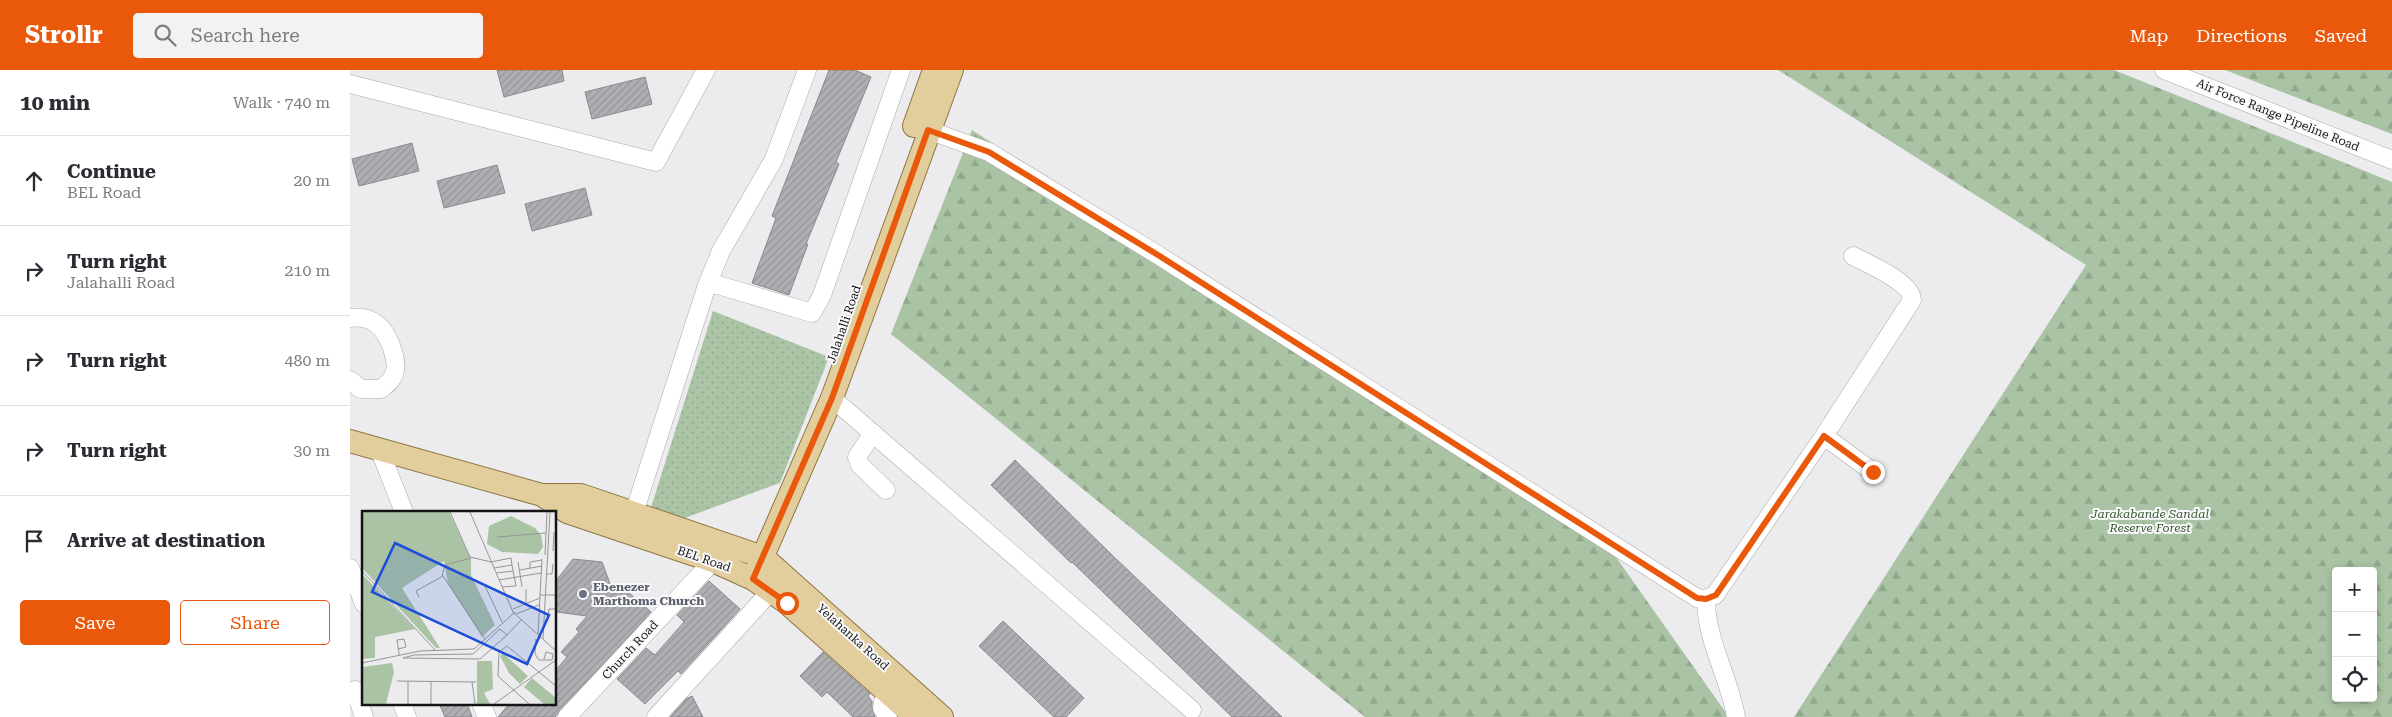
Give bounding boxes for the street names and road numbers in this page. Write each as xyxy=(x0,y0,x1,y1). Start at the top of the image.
street label: Air Force Range Pipeline Road xyxy=(2195,76,2362,154)
street label: Jalahalli Road xyxy=(824,283,864,365)
street label: BEL Road xyxy=(675,543,733,575)
street label: Yelahanka Road xyxy=(814,601,892,673)
street label: Church Road xyxy=(599,617,661,682)

